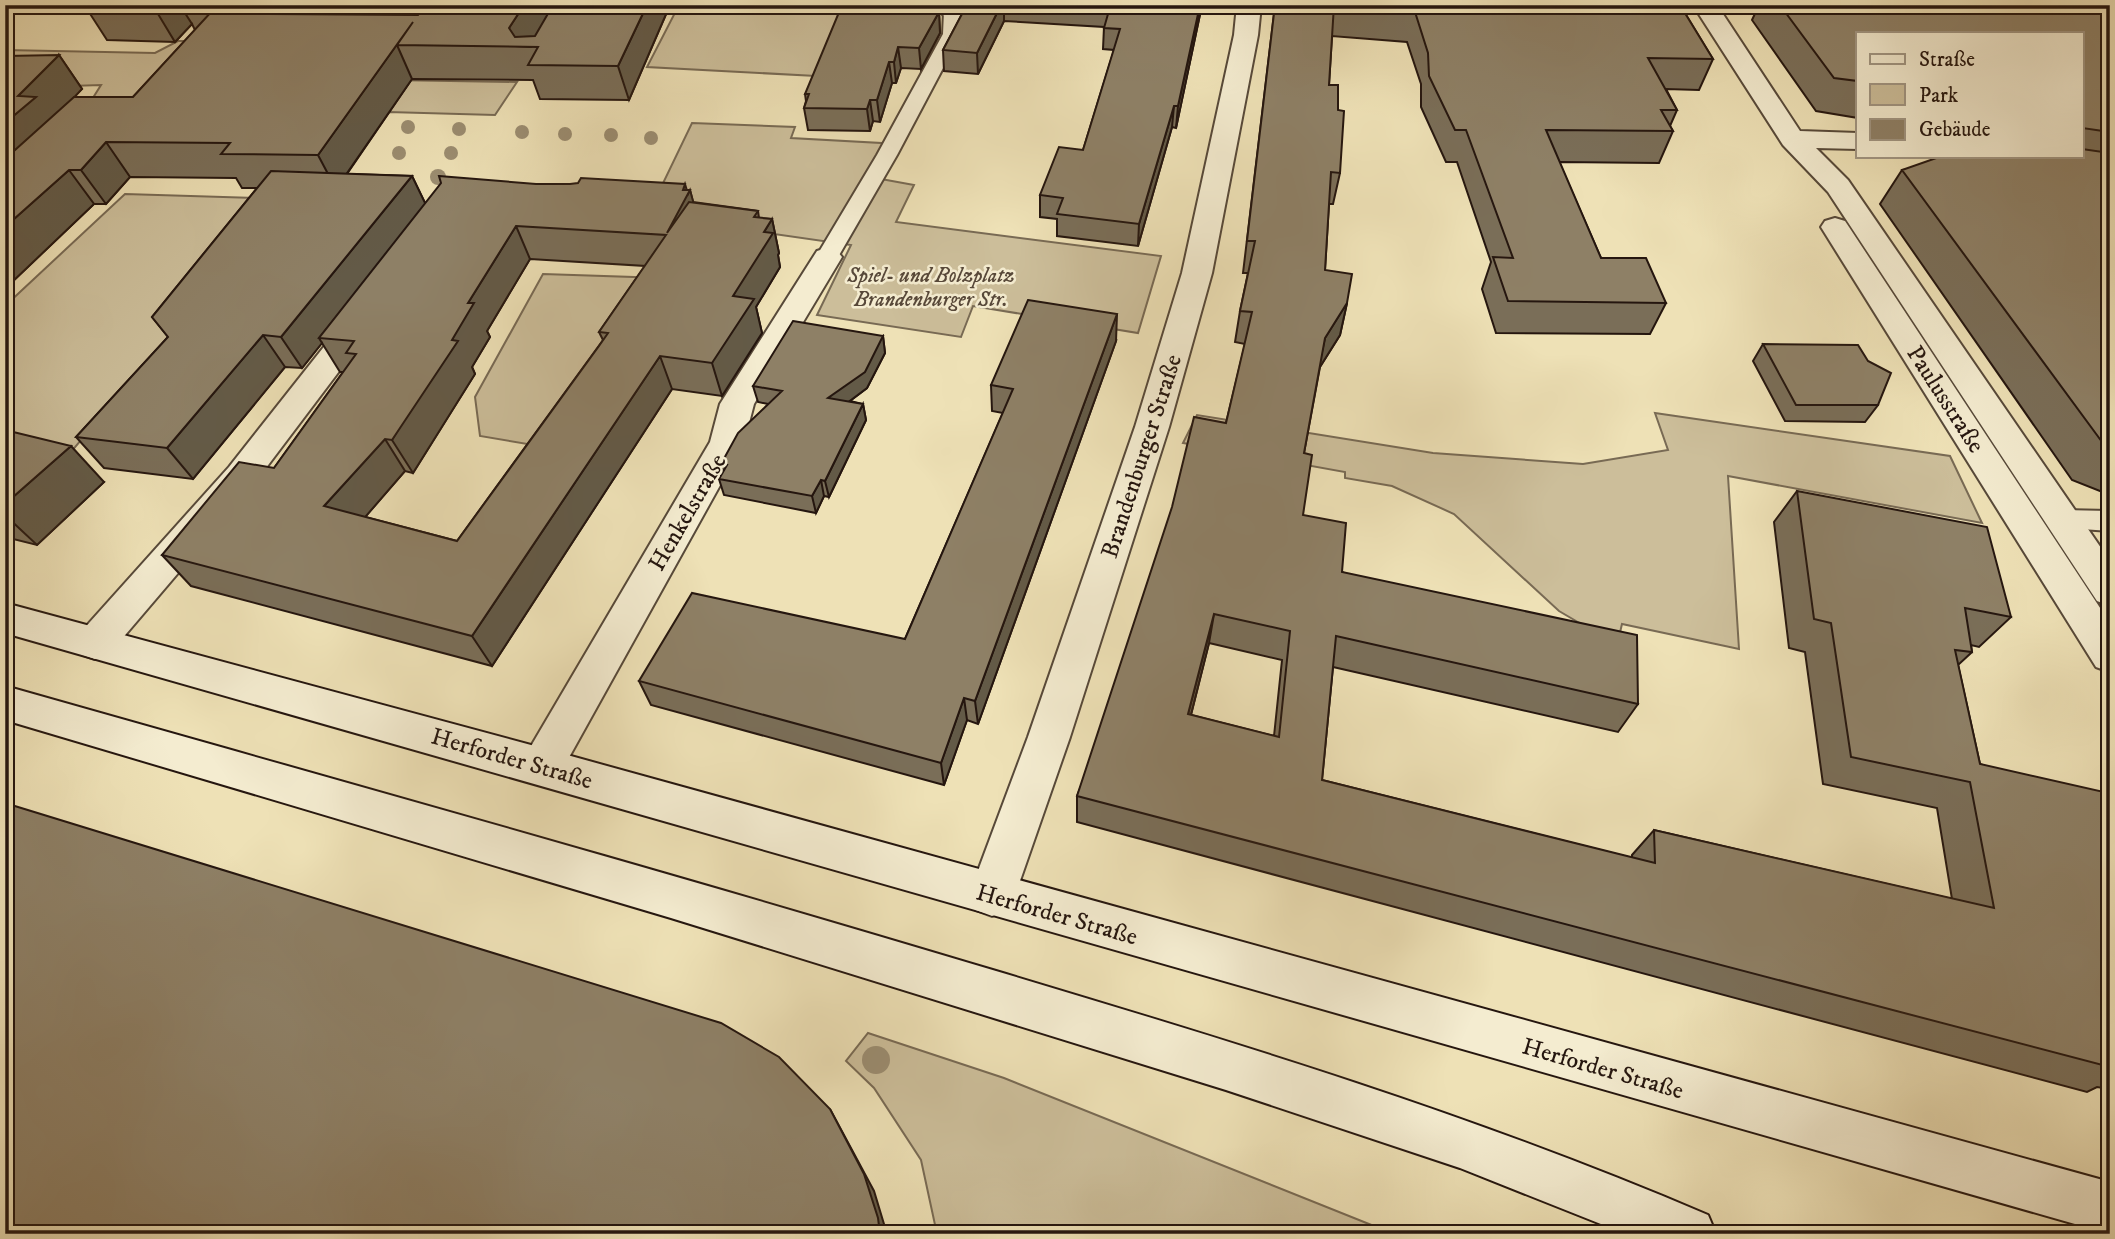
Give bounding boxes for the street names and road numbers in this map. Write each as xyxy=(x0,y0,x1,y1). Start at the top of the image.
street label: Paulusstraße xyxy=(1899,340,1991,459)
street label: Brandenburger Straße xyxy=(1095,351,1189,562)
street label: Henkelstraße xyxy=(642,448,733,576)
street label: Herforder Straße xyxy=(428,722,596,796)
street label: Herforder Straße xyxy=(973,878,1141,952)
street label: Herforder Straße xyxy=(1519,1032,1687,1106)

